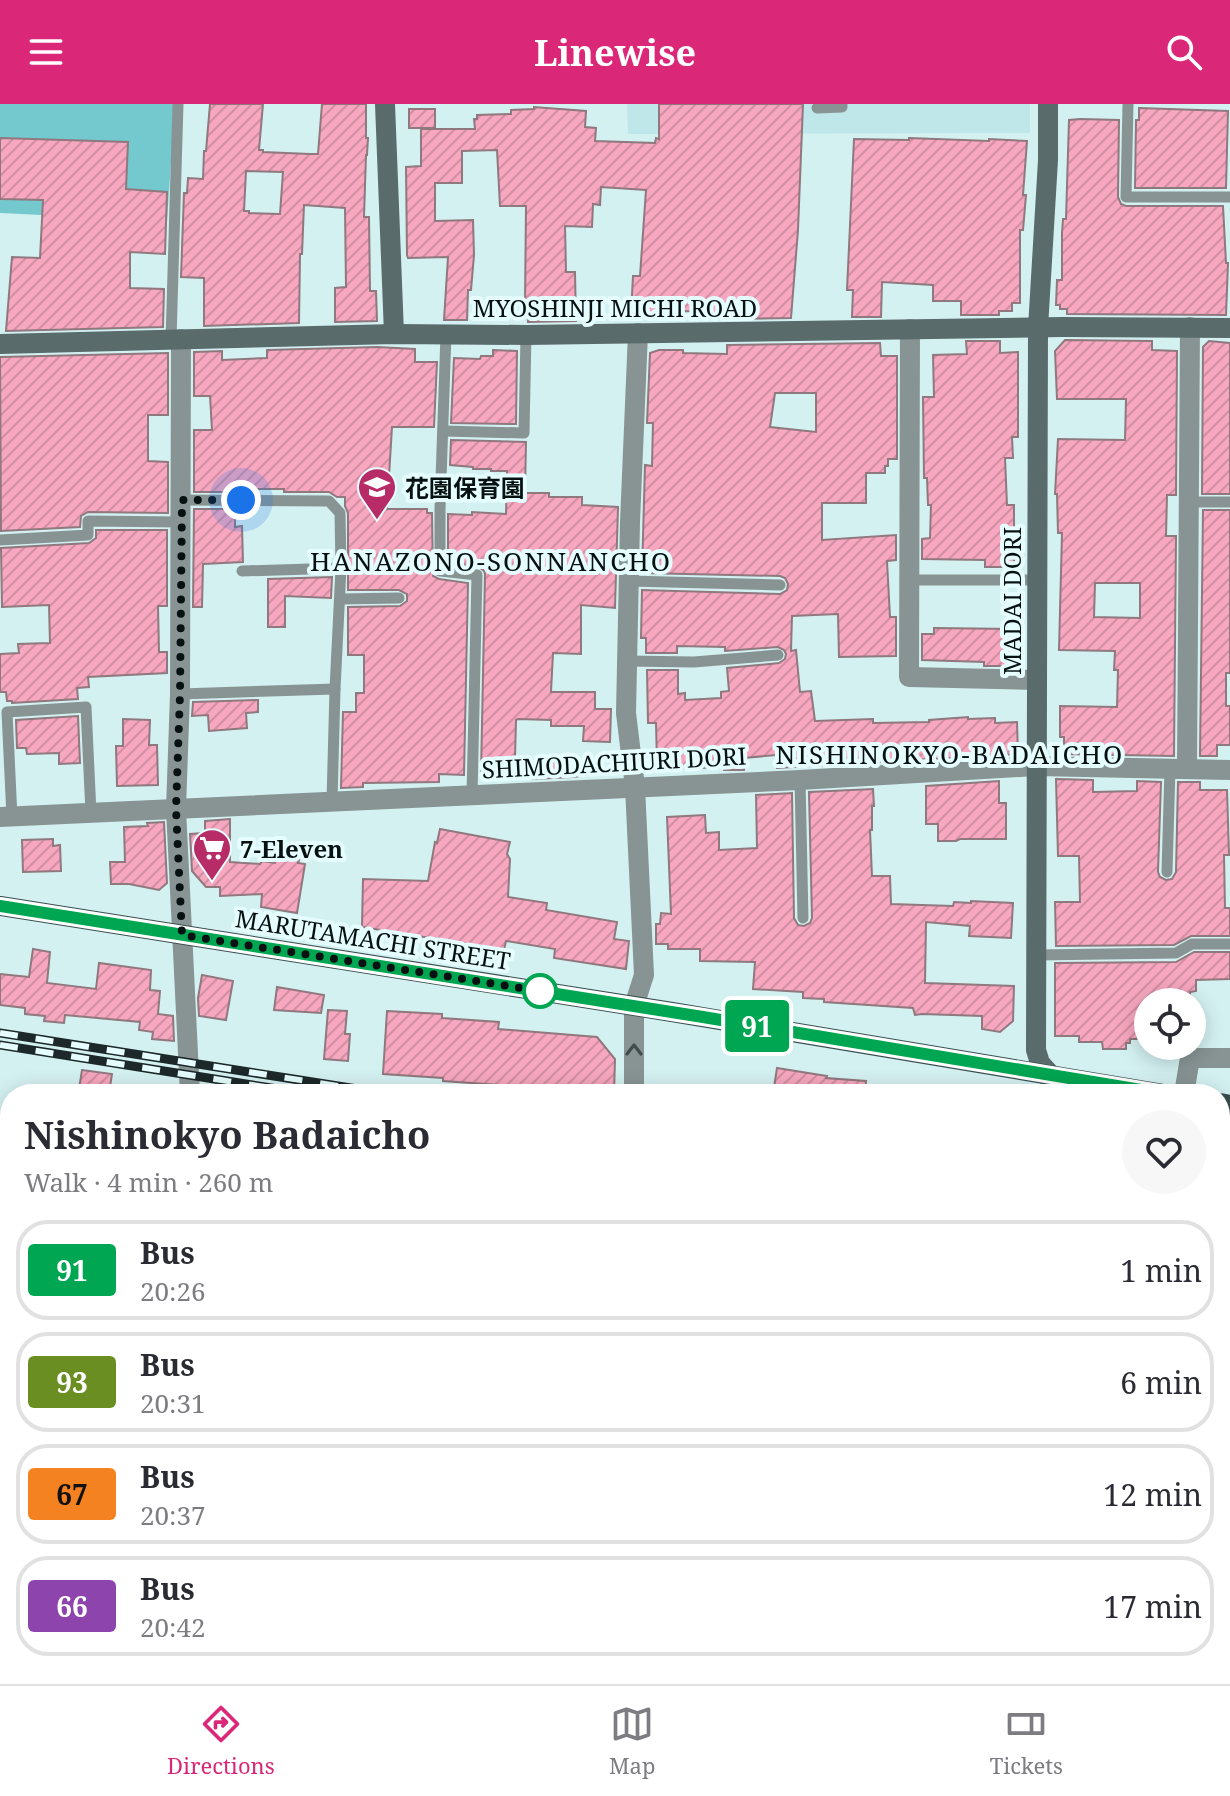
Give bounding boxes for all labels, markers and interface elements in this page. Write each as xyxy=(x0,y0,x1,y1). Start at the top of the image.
text: Linewise xyxy=(534,28,696,77)
icon: menu xyxy=(24,30,68,74)
icon: search xyxy=(1162,30,1206,74)
street label: MYOSHINJI MICHI ROAD xyxy=(473,291,757,324)
school or university icon: 花園保育園 xyxy=(356,466,398,521)
place label: 花園保育園 xyxy=(405,471,525,504)
your location xyxy=(221,480,261,520)
street label: MADAI DORI xyxy=(995,527,1028,675)
district label: HANAZONO-SONNANCHO xyxy=(310,543,672,579)
district label: NISHINOKYO-BADAICHO xyxy=(776,736,1124,772)
street label: SHIMODACHIURI DORI xyxy=(481,739,747,785)
supermarket icon: 7-Eleven xyxy=(191,827,233,882)
place label: 7-Eleven xyxy=(240,832,343,865)
street label: MARUTAMACHI STREET xyxy=(233,901,513,977)
unlabelled marker xyxy=(523,974,557,1008)
map controls xyxy=(1134,988,1206,1060)
button: locate xyxy=(1134,988,1206,1060)
line badge: 91 xyxy=(721,1000,793,1052)
text: 91 xyxy=(741,1007,773,1045)
one-way arrow xyxy=(625,1043,643,1056)
text: Nishinokyo Badaicho xyxy=(24,1108,430,1160)
button: heart xyxy=(1122,1110,1206,1194)
text: Walk · 4 min · 260 m xyxy=(24,1164,273,1200)
text: Bus xyxy=(140,1232,195,1273)
text: 1 min xyxy=(1120,1250,1202,1291)
text: 91 xyxy=(56,1251,88,1289)
text: 20:26 xyxy=(140,1273,206,1309)
text: Bus xyxy=(140,1344,195,1385)
text: 6 min xyxy=(1120,1362,1202,1403)
text: 93 xyxy=(56,1363,88,1401)
text: 20:31 xyxy=(140,1385,206,1421)
text: Bus xyxy=(140,1456,195,1497)
text: 12 min xyxy=(1103,1474,1202,1515)
text: 67 xyxy=(56,1475,88,1513)
text: 20:37 xyxy=(140,1497,206,1533)
text: Bus xyxy=(140,1568,195,1609)
text: 17 min xyxy=(1103,1586,1202,1627)
text: 66 xyxy=(56,1587,88,1625)
text: 20:42 xyxy=(140,1609,206,1645)
tab: Directions xyxy=(167,1702,275,1780)
tab: Map xyxy=(609,1702,655,1780)
tab: Tickets xyxy=(990,1702,1063,1780)

